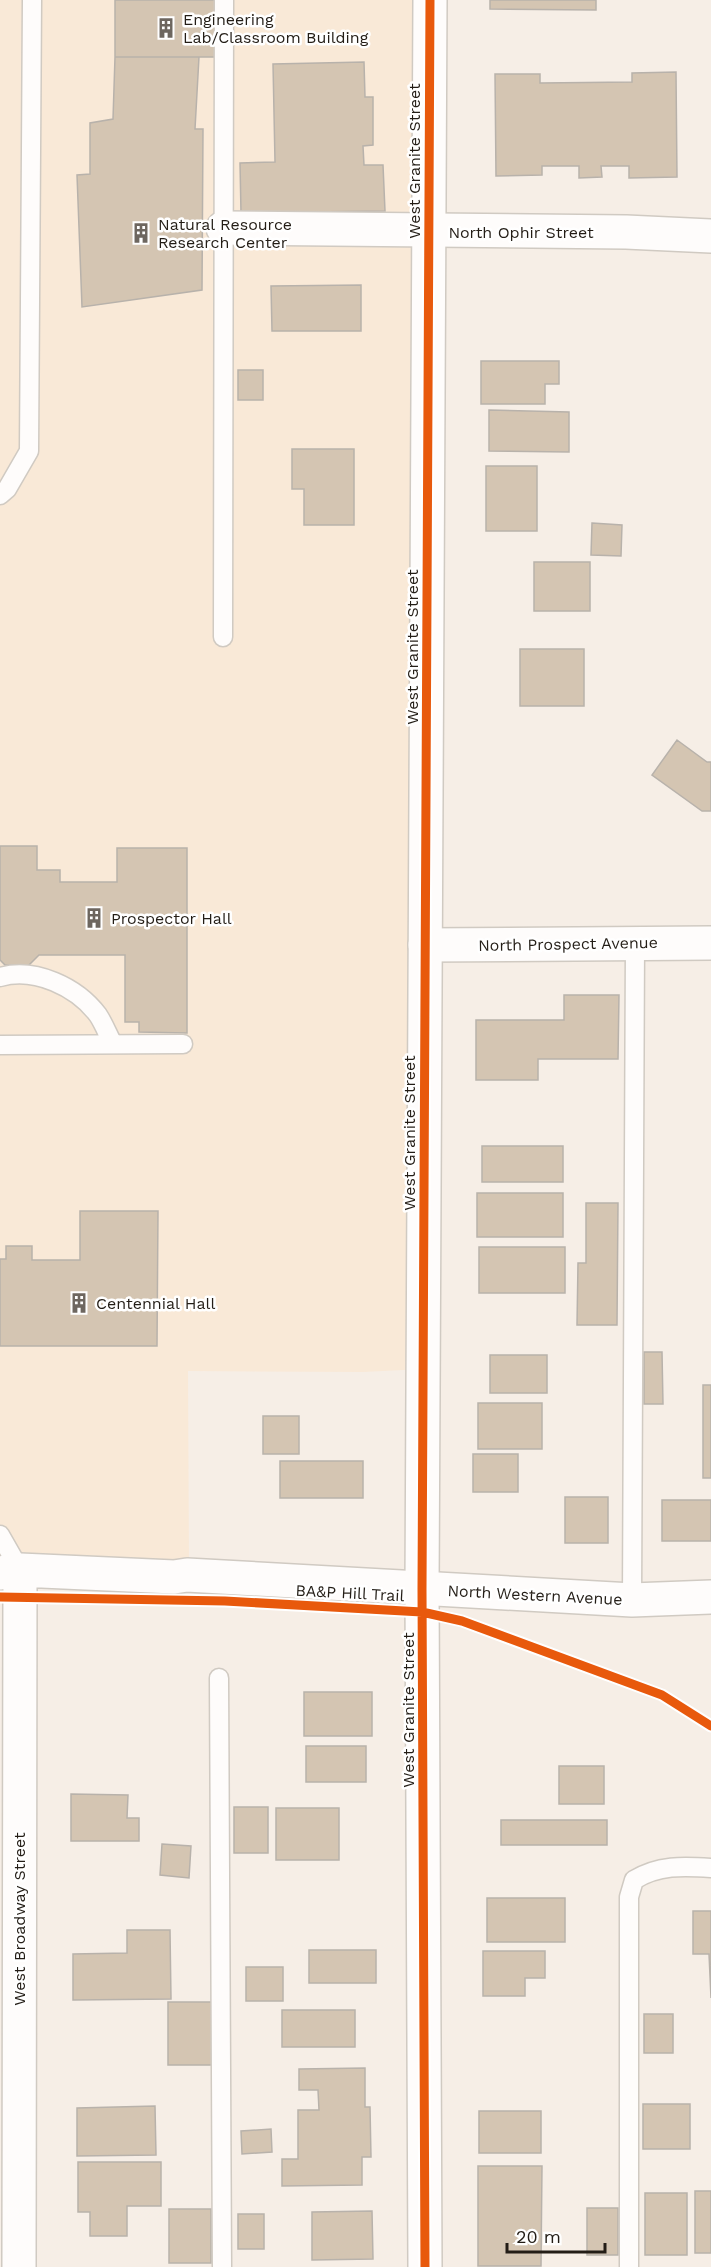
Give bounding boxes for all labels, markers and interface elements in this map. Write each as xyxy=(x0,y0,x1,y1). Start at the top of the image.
place label: Engineering Lab/Classroom Building xyxy=(183,10,369,47)
building icon: Engineering Lab/Classroom Building xyxy=(154,16,178,40)
street label: West Granite Street xyxy=(405,83,424,239)
place label: Natural Resource Research Center xyxy=(158,215,292,252)
building icon: Natural Resource Research Center xyxy=(129,221,153,245)
street label: North Ophir Street xyxy=(448,223,594,242)
street label: West Granite Street xyxy=(403,569,422,725)
building icon: Prospector Hall xyxy=(82,906,106,930)
place label: Prospector Hall xyxy=(111,909,232,928)
street label: North Prospect Avenue xyxy=(478,933,658,955)
street label: West Granite Street xyxy=(400,1055,419,1211)
building icon: Centennial Hall xyxy=(67,1291,91,1315)
place label: Centennial Hall xyxy=(96,1294,215,1313)
street label: BA&P Hill Trail xyxy=(295,1581,405,1605)
street label: North Western Avenue xyxy=(447,1581,623,1609)
street label: West Granite Street xyxy=(399,1632,418,1788)
street label: West Broadway Street xyxy=(10,1832,29,2006)
scale bar xyxy=(507,2216,604,2254)
text: 20 m xyxy=(516,2226,561,2247)

